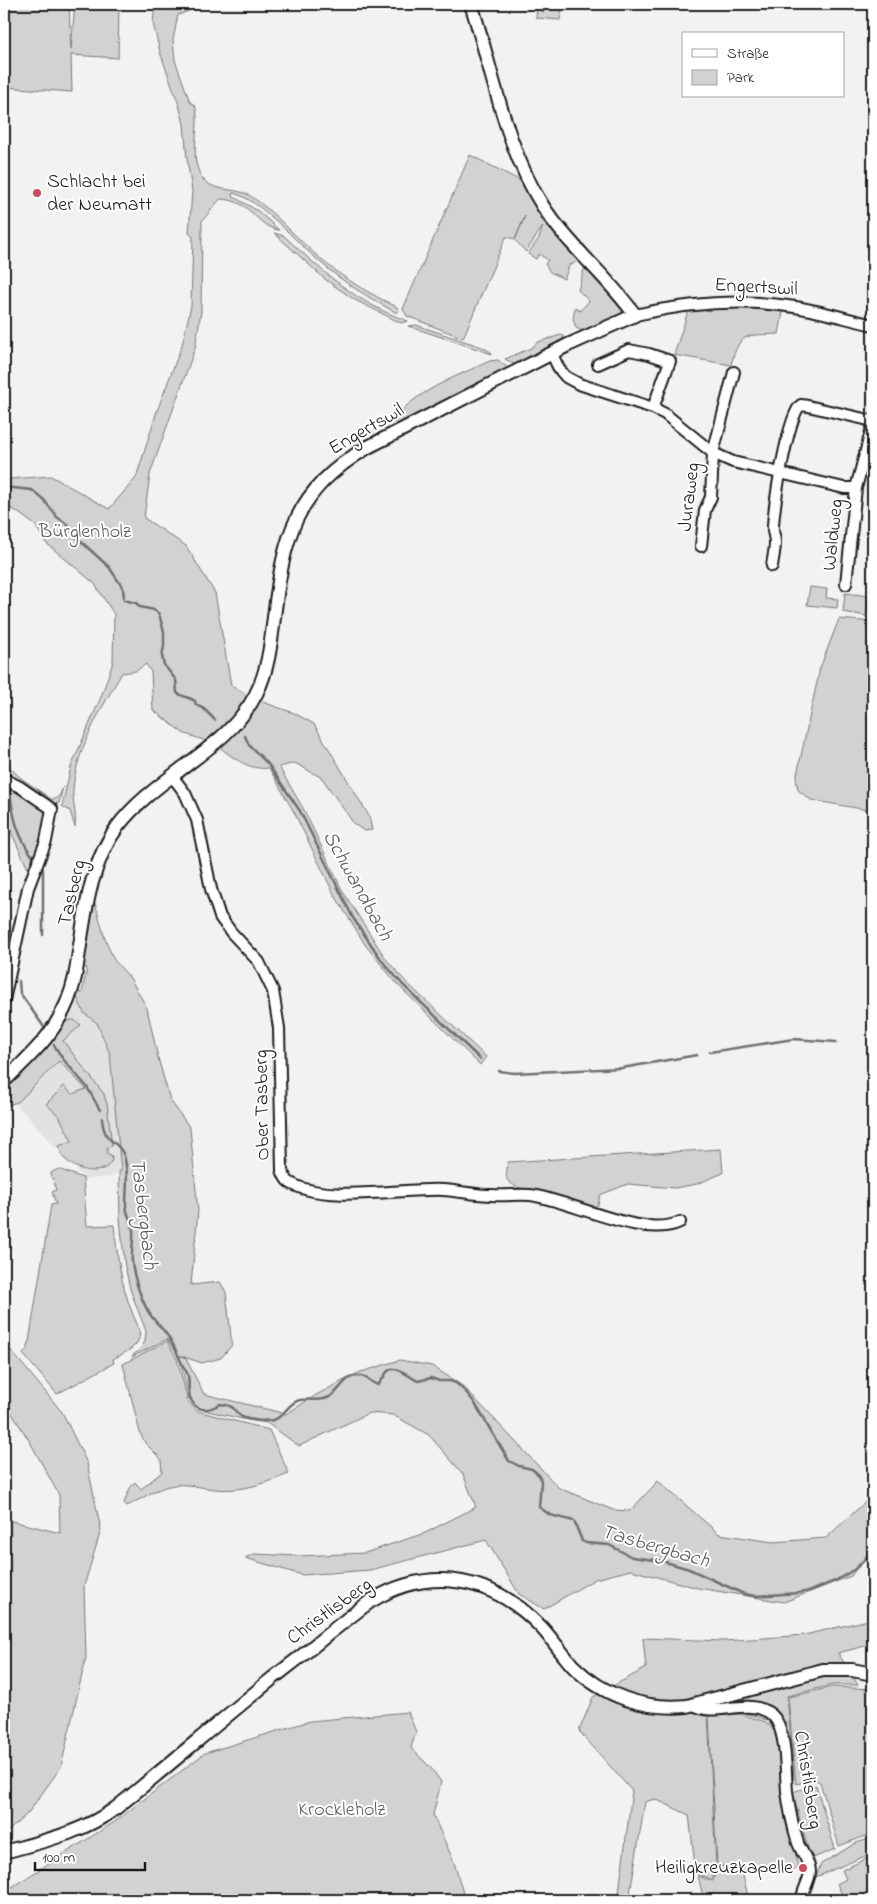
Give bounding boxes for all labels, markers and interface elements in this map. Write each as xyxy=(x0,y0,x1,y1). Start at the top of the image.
legend xyxy=(682,32,844,98)
text: Straße xyxy=(727,43,769,65)
text: Park xyxy=(727,67,755,89)
place label: Schlacht bei der Neumatt xyxy=(47,168,152,220)
marker: Schlacht bei der Neumatt xyxy=(31,187,43,199)
street label: Engertswil xyxy=(714,271,798,306)
street label: Engertswil xyxy=(324,397,411,464)
street label: Juraweg xyxy=(671,461,710,533)
street label: Waldweg xyxy=(816,498,853,572)
park label: Bürglenholz xyxy=(38,518,132,548)
water label: Schwandbach xyxy=(314,825,400,947)
street label: Tasberg xyxy=(51,857,96,929)
street label: Ober Tasberg xyxy=(248,1049,279,1161)
water label: Tasbergbach xyxy=(120,1157,165,1272)
water label: Tasbergbach xyxy=(597,1517,714,1578)
street label: Christlisberg xyxy=(281,1571,379,1654)
street label: Christlisberg xyxy=(784,1729,829,1831)
park label: Krockleholz xyxy=(298,1796,386,1825)
scale bar xyxy=(35,1839,145,1871)
text: 100 m xyxy=(42,1847,75,1869)
place label: Heiligkreuzkapelle xyxy=(655,1854,793,1884)
marker: Heiligkreuzkapelle xyxy=(797,1862,809,1874)

